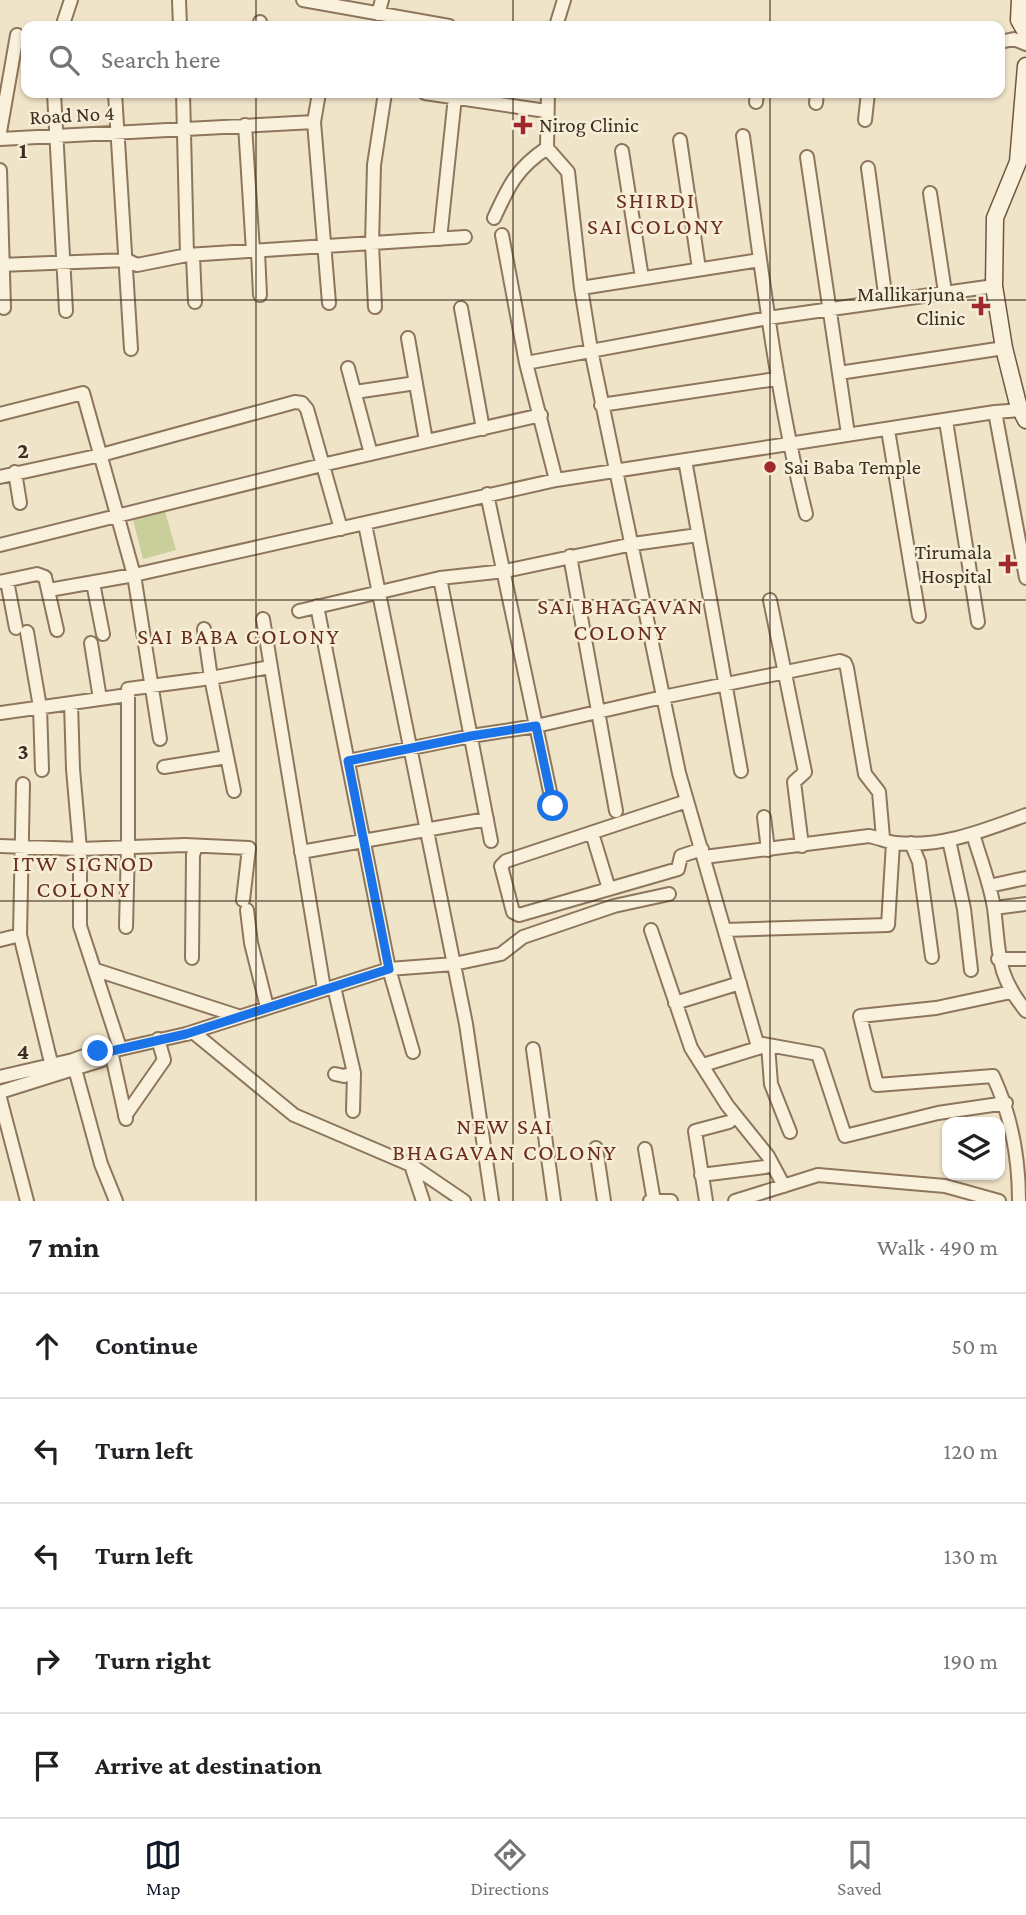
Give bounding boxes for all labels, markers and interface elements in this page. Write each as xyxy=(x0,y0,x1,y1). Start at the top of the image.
search box xyxy=(21,21,1005,98)
icon: search xyxy=(45,41,83,79)
text: Search here xyxy=(101,45,220,74)
street label: Road No 4 xyxy=(29,101,115,129)
place label: Nirog Clinic xyxy=(539,113,639,137)
marker: Nirog Clinic xyxy=(513,115,533,135)
text: 1 xyxy=(19,137,28,163)
district label: SHIRDI SAI COLONY xyxy=(587,187,725,239)
place label: Mallikarjuna Clinic xyxy=(857,282,965,330)
marker: Mallikarjuna Clinic xyxy=(971,296,991,316)
text: 2 xyxy=(17,437,29,463)
place label: Sai Baba Temple xyxy=(784,455,921,479)
marker: Sai Baba Temple xyxy=(762,459,778,475)
place label: Tirumala Hospital xyxy=(915,540,992,588)
marker: Tirumala Hospital xyxy=(998,554,1018,574)
district label: SAI BHAGAVAN COLONY xyxy=(537,593,705,645)
district label: SAI BABA COLONY xyxy=(137,623,341,649)
text: 3 xyxy=(17,738,29,764)
route start xyxy=(537,790,568,821)
district label: ITW SIGNOD COLONY xyxy=(12,850,156,902)
route end xyxy=(82,1035,113,1066)
text: 4 xyxy=(17,1038,29,1064)
district label: NEW SAI BHAGAVAN COLONY xyxy=(392,1113,618,1165)
map controls xyxy=(942,1117,1005,1180)
button: layers xyxy=(942,1117,1005,1180)
text: 7 min xyxy=(28,1230,100,1263)
text: Walk · 490 m xyxy=(877,1234,998,1260)
icon: ahead xyxy=(28,1327,66,1365)
text: Continue xyxy=(95,1331,198,1360)
text: 50 m xyxy=(951,1333,998,1359)
icon: left xyxy=(28,1432,66,1470)
text: Turn left xyxy=(95,1436,193,1465)
text: 120 m xyxy=(944,1438,998,1464)
icon: left xyxy=(28,1537,66,1575)
text: Turn left xyxy=(95,1541,193,1570)
text: 130 m xyxy=(944,1543,998,1569)
icon: right xyxy=(28,1642,66,1680)
text: Turn right xyxy=(95,1646,211,1675)
text: 190 m xyxy=(943,1648,998,1674)
icon: arrive xyxy=(28,1747,66,1785)
text: Arrive at destination xyxy=(95,1751,322,1780)
tab: Map xyxy=(144,1836,182,1899)
tab: Directions xyxy=(470,1836,549,1899)
tab: Saved xyxy=(837,1836,882,1899)

